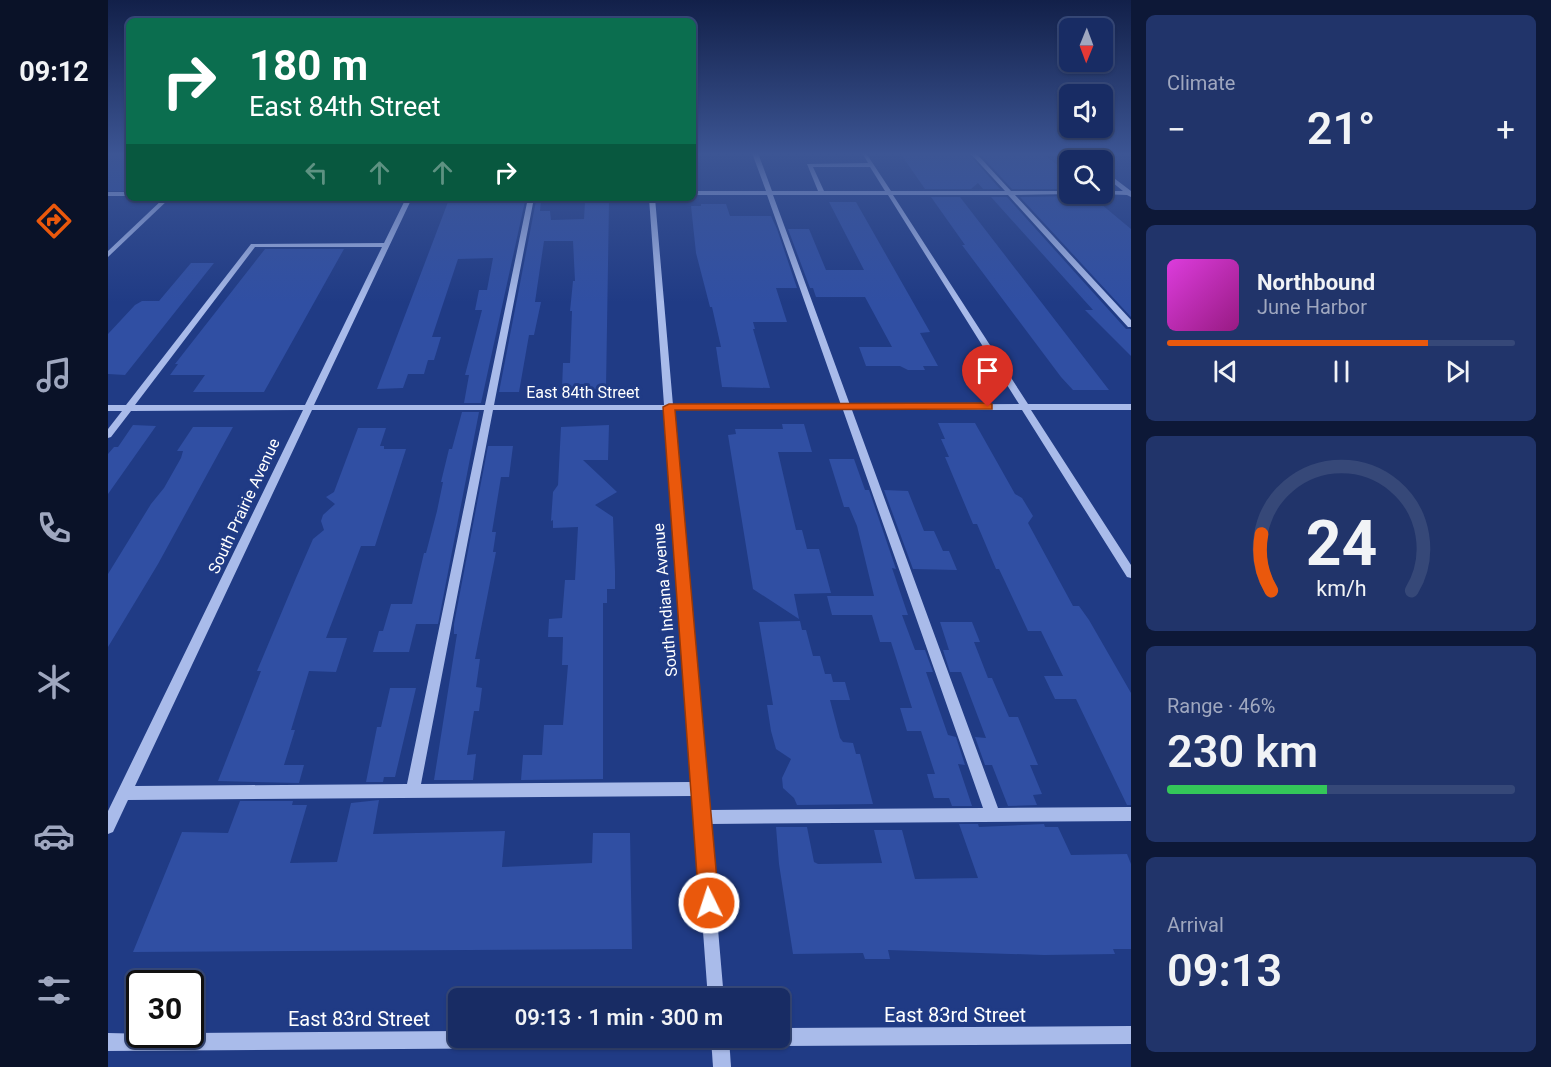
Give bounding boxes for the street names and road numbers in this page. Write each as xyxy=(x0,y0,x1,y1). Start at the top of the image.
street label: East 84th Street xyxy=(526,383,640,402)
street label: South Prairie Avenue xyxy=(204,435,284,577)
street label: South Indiana Avenue xyxy=(649,522,681,678)
street label: East 83rd Street xyxy=(884,1003,1026,1027)
street label: East 83rd Street xyxy=(288,1007,430,1031)

